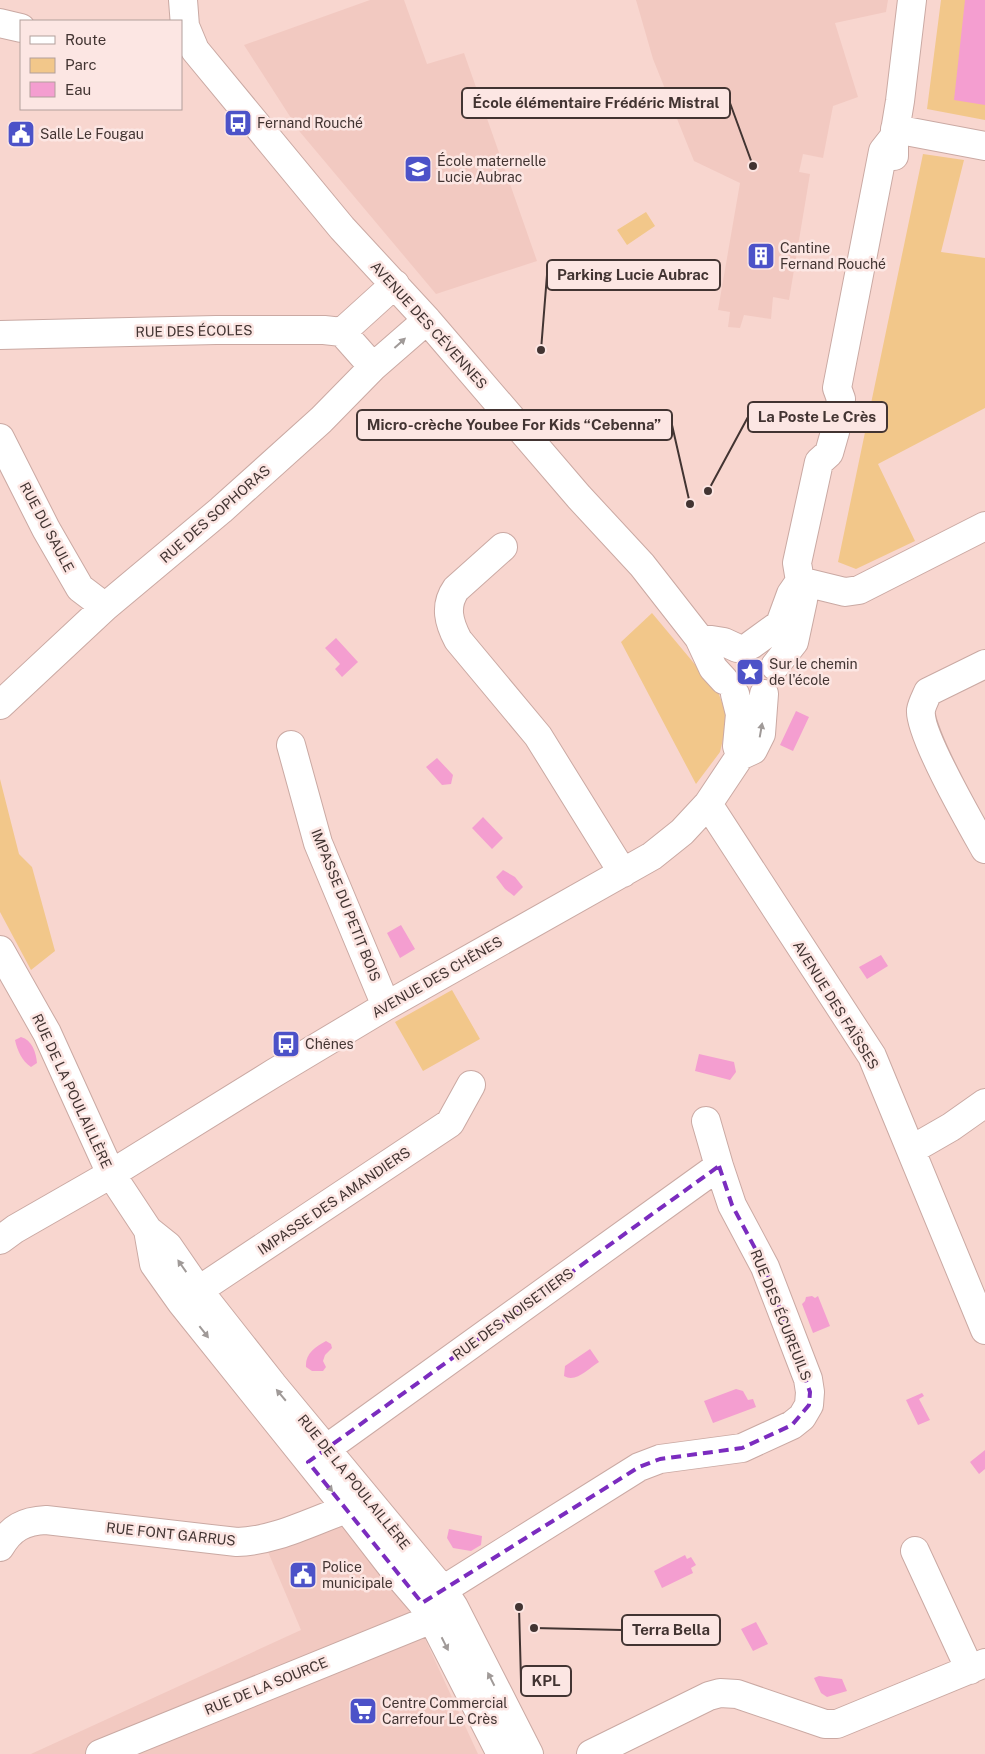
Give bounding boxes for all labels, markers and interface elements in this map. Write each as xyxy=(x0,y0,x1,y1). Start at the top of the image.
legend xyxy=(20,20,182,110)
text: Route xyxy=(65,31,106,48)
text: Parc xyxy=(65,56,97,73)
text: Eau xyxy=(65,81,91,98)
callout: École élémentaire Frédéric Mistral xyxy=(462,88,730,118)
text: École élémentaire Frédéric Mistral xyxy=(473,94,720,111)
bus stop icon: Fernand Rouché xyxy=(223,108,253,138)
place label: Fernand Rouché xyxy=(257,115,363,131)
public building icon: Salle Le Fougau xyxy=(6,119,36,149)
place label: Salle Le Fougau xyxy=(40,126,144,142)
place label: École maternelle Lucie Aubrac xyxy=(437,152,546,185)
school or university icon: École maternelle Lucie Aubrac xyxy=(403,154,433,184)
place label: Cantine Fernand Rouché xyxy=(780,240,886,272)
building icon: Cantine Fernand Rouché xyxy=(746,241,776,271)
street label: AVENUE DES CÉVENNES xyxy=(368,257,491,392)
callout: Parking Lucie Aubrac xyxy=(547,260,720,290)
text: Parking Lucie Aubrac xyxy=(557,266,709,283)
street label: RUE DES ÉCOLES xyxy=(135,321,253,340)
one-way arrow xyxy=(393,337,405,349)
callout: La Poste Le Crès xyxy=(748,402,887,432)
text: La Poste Le Crès xyxy=(758,408,876,425)
callout: Micro-crèche Youbee For Kids “Cebenna” xyxy=(357,410,672,440)
text: Micro-crèche Youbee For Kids “Cebenna” xyxy=(367,416,661,433)
street label: RUE DES SOPHORAS xyxy=(157,462,273,566)
street label: RUE DU SAULE xyxy=(17,479,77,575)
place label: Sur le chemin de l'école xyxy=(769,656,858,688)
place icon: Sur le chemin de l'école xyxy=(735,657,765,687)
one-way arrow xyxy=(757,721,765,737)
street label: IMPASSE DU PETIT BOIS xyxy=(308,827,384,983)
street label: AVENUE DES CHÊNES xyxy=(368,932,505,1021)
street label: AVENUE DES FAÏSSES xyxy=(790,937,884,1072)
street label: RUE DE LA POULAILLÈRE xyxy=(29,1011,116,1171)
bus stop icon: Chênes xyxy=(271,1029,301,1059)
place label: Chênes xyxy=(305,1036,354,1052)
street label: IMPASSE DES AMANDIERS xyxy=(255,1144,413,1258)
street label: RUE DES ÉCUREUILS xyxy=(747,1247,816,1383)
one-way arrow xyxy=(177,1259,187,1273)
street label: RUE DES NOISETIERS xyxy=(450,1265,576,1363)
one-way arrow xyxy=(199,1325,210,1338)
one-way arrow xyxy=(276,1388,287,1401)
street label: RUE DE LA POULAILLÈRE xyxy=(295,1411,414,1553)
one-way arrow xyxy=(322,1479,333,1492)
street label: RUE FONT GARRUS xyxy=(105,1519,237,1549)
place label: Police municipale xyxy=(322,1559,393,1591)
public building icon: Police municipale xyxy=(288,1560,318,1590)
callout: Terra Bella xyxy=(622,1615,720,1645)
text: Terra Bella xyxy=(632,1621,710,1638)
one-way arrow xyxy=(441,1637,449,1651)
street label: RUE DE LA SOURCE xyxy=(202,1654,330,1718)
callout: KPL xyxy=(521,1666,571,1696)
one-way arrow xyxy=(487,1672,495,1687)
text: KPL xyxy=(531,1672,561,1689)
place label: Centre Commercial Carrefour Le Crès xyxy=(382,1695,507,1727)
supermarket icon: Centre Commercial Carrefour Le Crès xyxy=(348,1696,378,1726)

